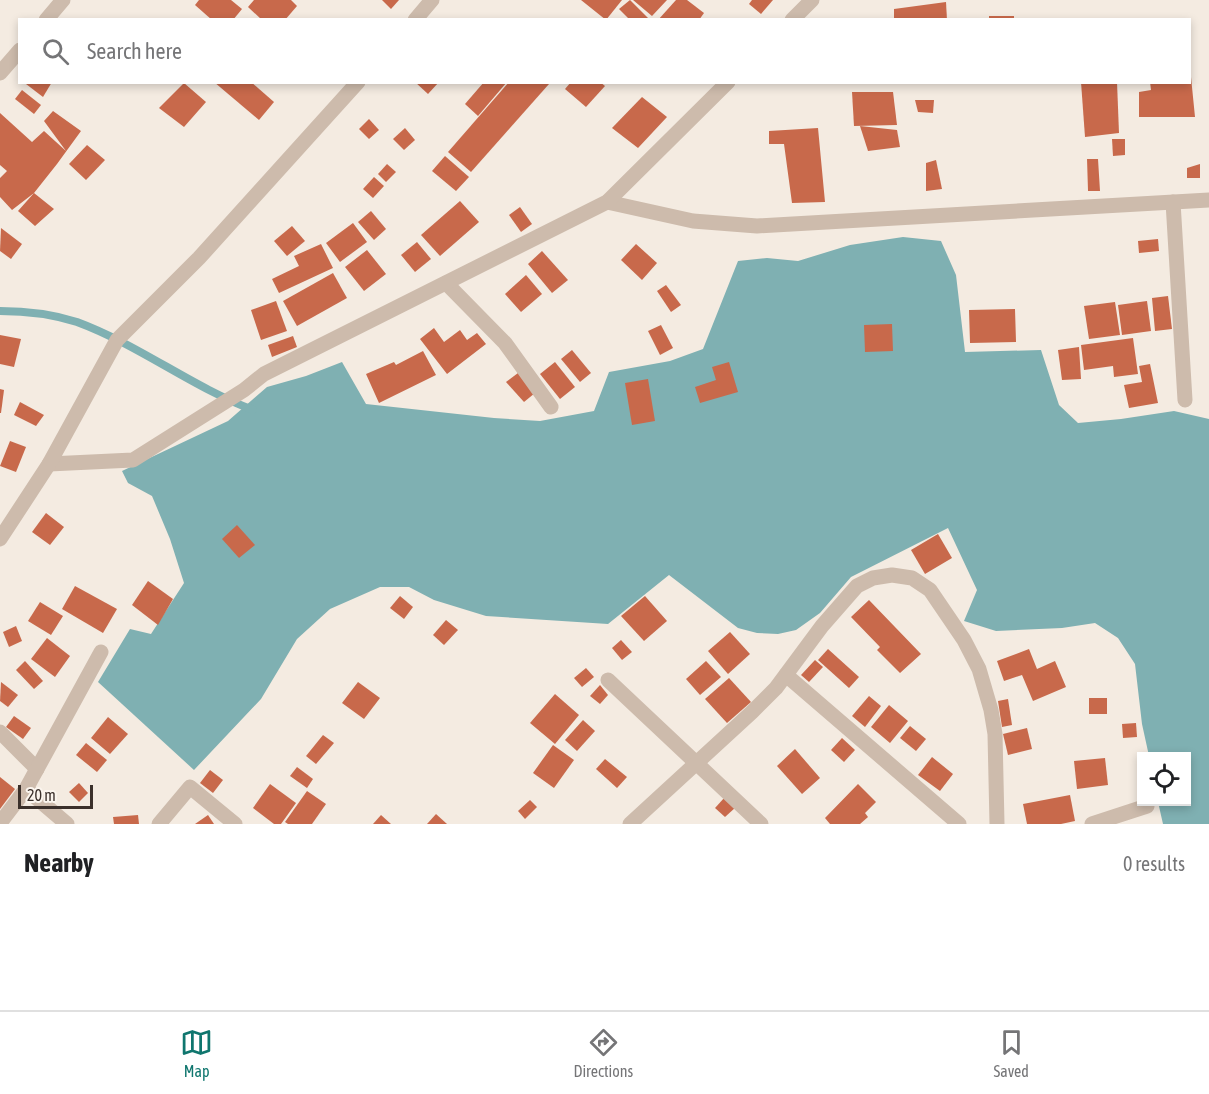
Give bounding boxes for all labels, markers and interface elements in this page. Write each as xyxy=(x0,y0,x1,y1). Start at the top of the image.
search box xyxy=(18,18,1191,84)
icon: search xyxy=(39,35,72,68)
text: Search here xyxy=(87,38,182,64)
map controls xyxy=(1137,752,1191,806)
button: locate xyxy=(1137,752,1191,806)
scale bar xyxy=(18,782,93,810)
text: 20 m xyxy=(27,786,56,804)
text: Nearby xyxy=(24,848,94,878)
text: 0 results xyxy=(1123,852,1185,875)
tab: Map xyxy=(180,1026,213,1080)
tab: Directions xyxy=(573,1026,633,1080)
tab: Saved xyxy=(993,1026,1029,1080)

